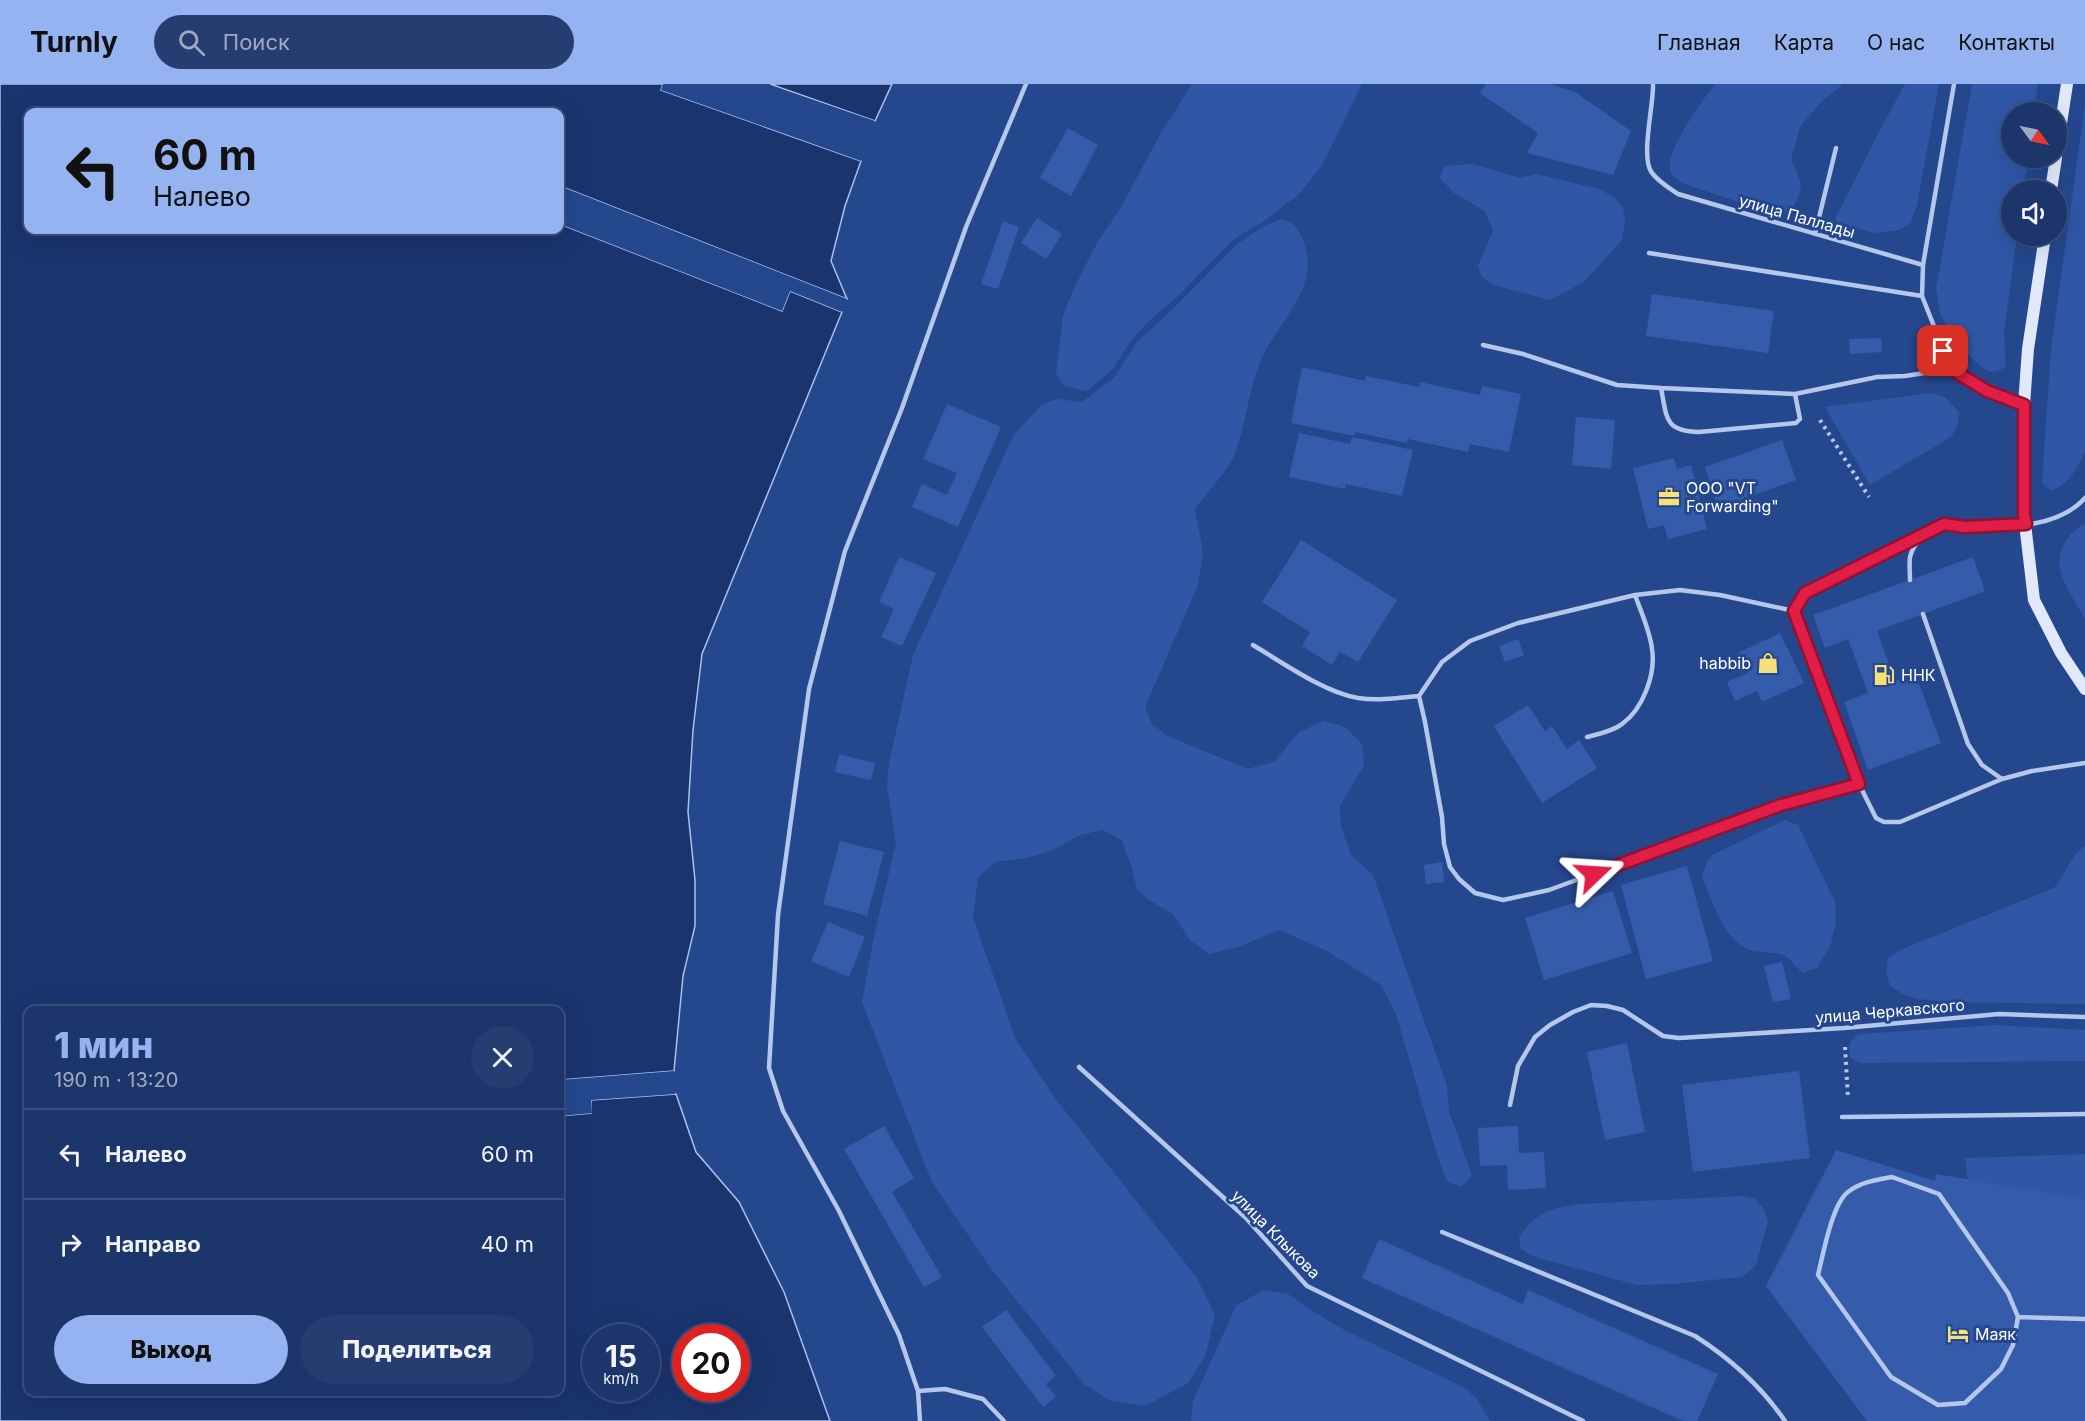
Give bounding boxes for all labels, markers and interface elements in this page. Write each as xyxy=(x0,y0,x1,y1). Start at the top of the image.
search box xyxy=(154,15,574,69)
text: Turnly xyxy=(30,25,118,59)
icon: search xyxy=(175,26,208,59)
text: Поиск xyxy=(223,29,290,55)
text: Главная xyxy=(1657,30,1741,55)
text: Карта xyxy=(1774,30,1834,55)
text: О нас xyxy=(1867,30,1925,55)
text: Контакты xyxy=(1958,30,2055,55)
north arrow xyxy=(2001,102,2067,168)
map controls xyxy=(2001,102,2067,246)
text: 60 m xyxy=(153,129,257,180)
icon: left xyxy=(54,132,132,210)
text: Налево xyxy=(153,180,251,213)
button: sound xyxy=(2001,180,2067,246)
street label: улица Паллады xyxy=(1737,190,1857,242)
pin xyxy=(1917,325,1968,376)
icon: arrive xyxy=(1926,334,1959,367)
place label: OOO "VT Forwarding" xyxy=(1686,478,1779,516)
office icon: OOO "VT Forwarding" xyxy=(1657,485,1681,509)
shop icon: habbib xyxy=(1756,651,1780,675)
place label: habbib xyxy=(1699,653,1751,673)
fuel station icon: ННК xyxy=(1872,663,1896,687)
place label: ННК xyxy=(1901,665,1936,685)
position arrow xyxy=(1562,842,1626,906)
street label: улица Черкавского xyxy=(1814,994,1966,1028)
text: 1 мин xyxy=(54,1023,153,1067)
button: close xyxy=(471,1026,534,1089)
text: 190 m · 13:20 xyxy=(54,1068,178,1092)
icon: left xyxy=(54,1138,87,1171)
text: Налево xyxy=(105,1141,187,1167)
text: 60 m xyxy=(481,1141,534,1167)
street label: улица Клыкова xyxy=(1227,1185,1325,1283)
icon: right xyxy=(54,1228,87,1261)
text: Направо xyxy=(105,1231,201,1257)
text: 40 m xyxy=(480,1231,534,1257)
button: Выход xyxy=(54,1315,288,1384)
button: Поделиться xyxy=(300,1315,534,1384)
hotel icon: Маяк xyxy=(1946,1322,1970,1346)
speed limit sign: 20 xyxy=(672,1324,750,1402)
place label: Маяк xyxy=(1975,1324,2016,1344)
text: 15 xyxy=(605,1338,637,1374)
text: km/h xyxy=(603,1369,639,1388)

